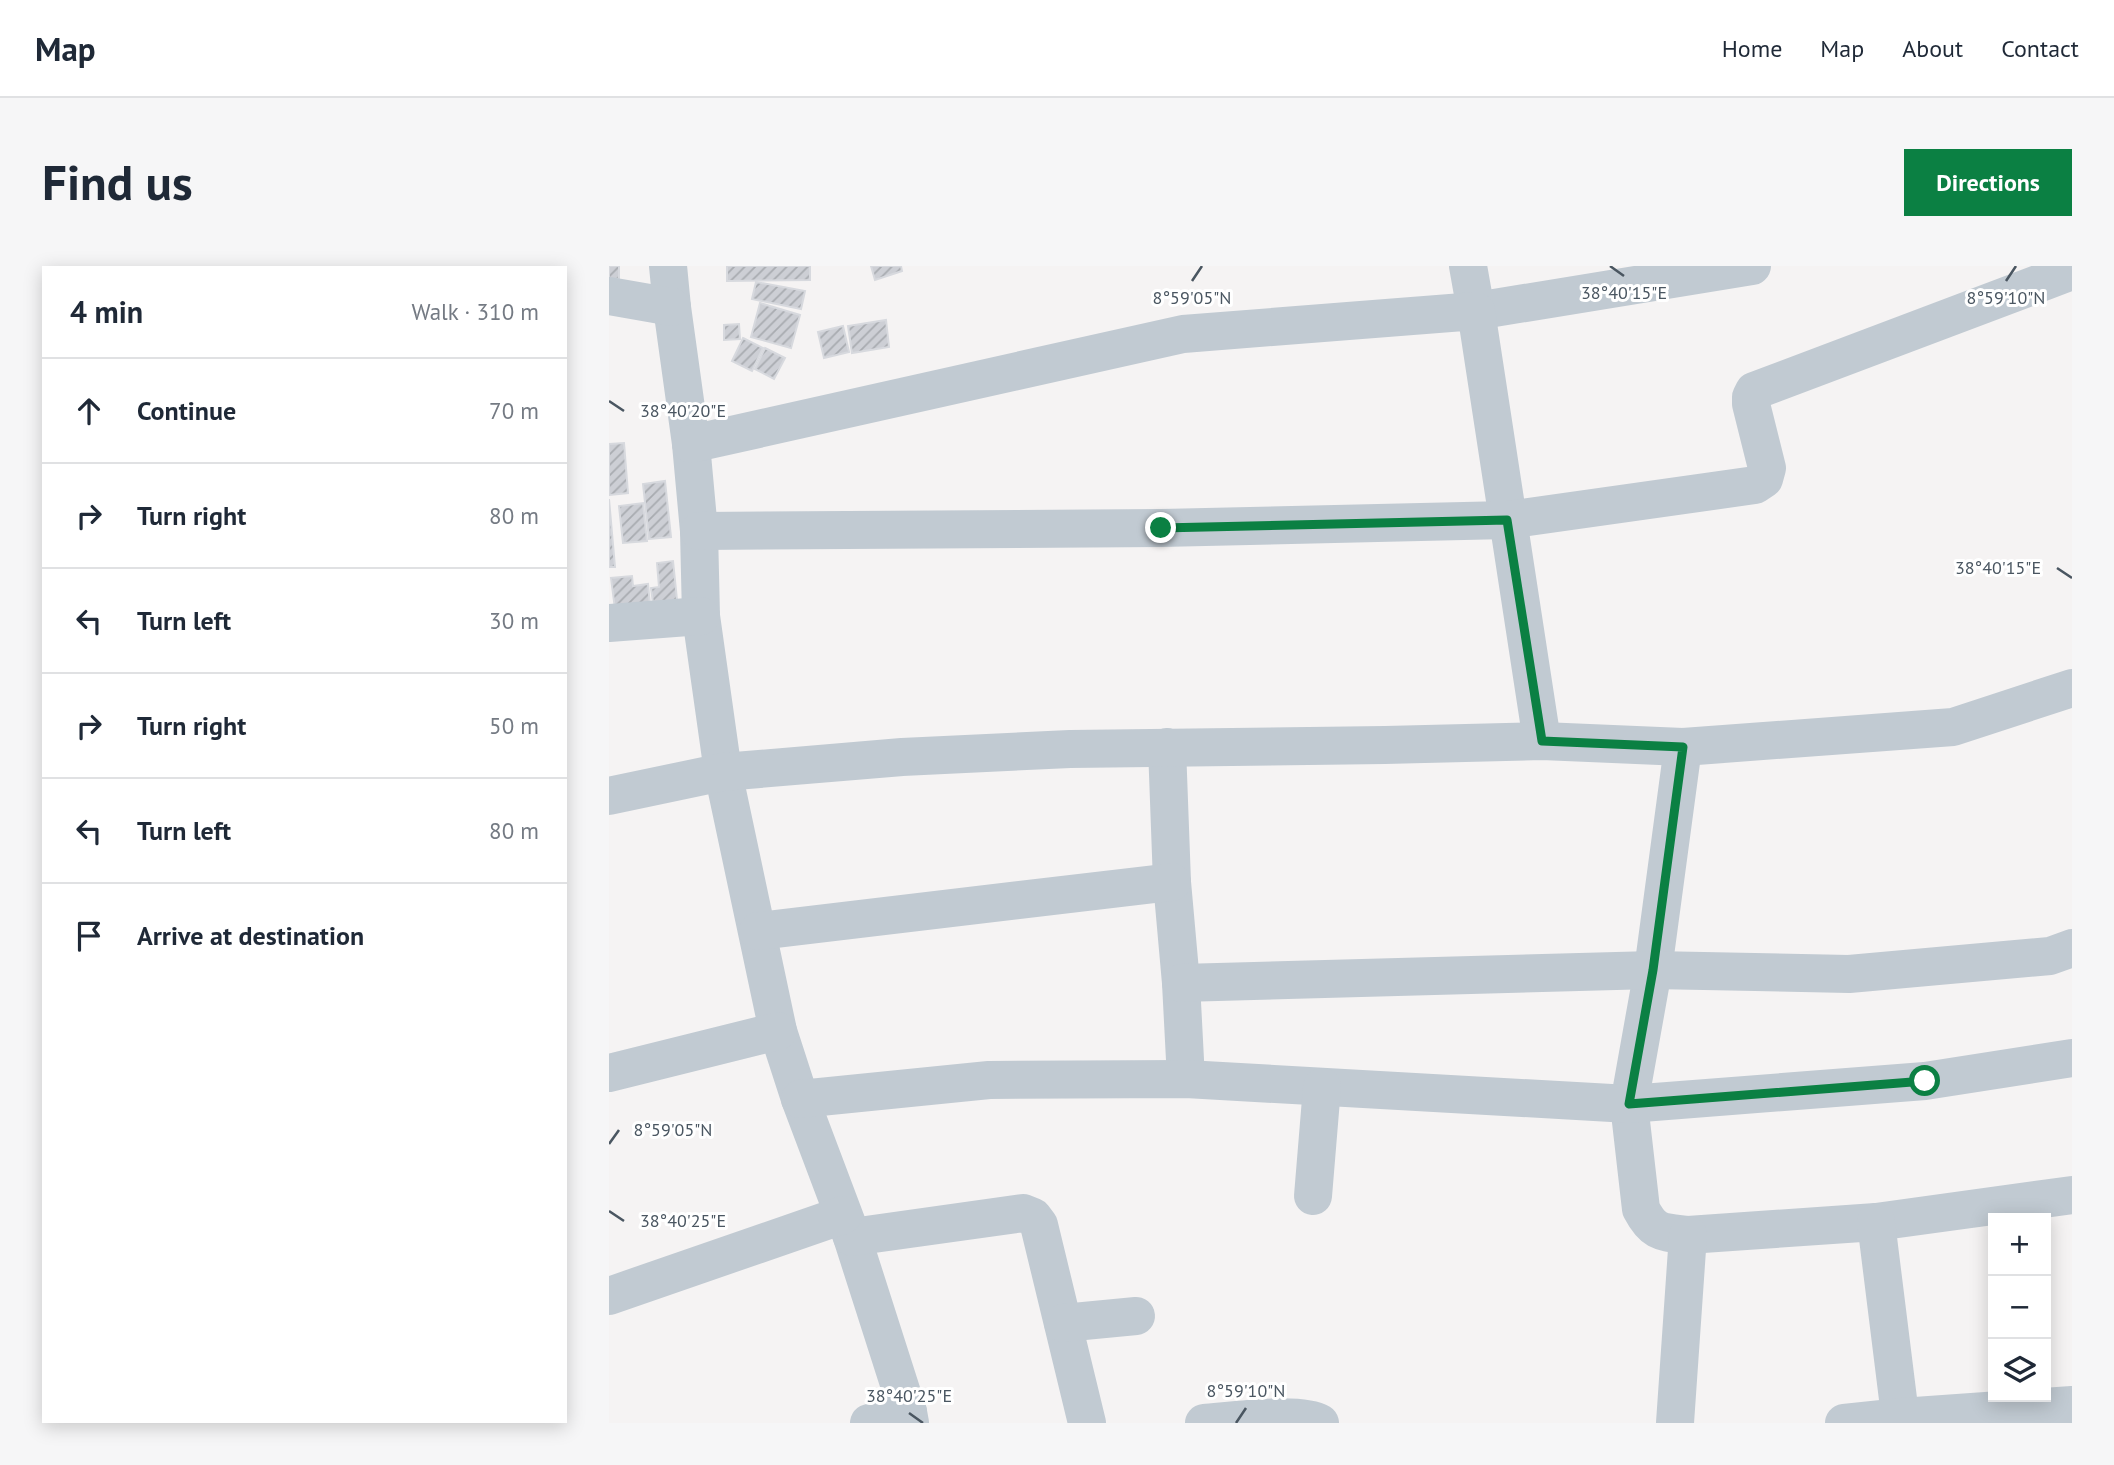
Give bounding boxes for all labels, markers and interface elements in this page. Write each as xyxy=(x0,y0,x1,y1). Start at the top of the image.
text: Map xyxy=(35,27,96,70)
text: Home xyxy=(1722,33,1782,64)
text: Map xyxy=(1820,33,1864,64)
text: About xyxy=(1902,33,1963,64)
text: Contact xyxy=(2001,33,2079,64)
button: Directions xyxy=(1904,149,2072,216)
text: Find us xyxy=(42,150,193,214)
text: 38°40'15"E xyxy=(1581,281,1667,304)
text: 8°59'05"N xyxy=(1153,286,1231,309)
text: 8°59'10"N xyxy=(1967,286,2045,309)
text: 4 min xyxy=(70,292,143,331)
text: Walk · 310 m xyxy=(412,297,539,326)
icon: ahead xyxy=(70,392,108,430)
text: Continue xyxy=(137,394,236,427)
text: 70 m xyxy=(489,396,539,425)
text: 38°40'20"E xyxy=(640,399,726,422)
icon: right xyxy=(70,497,108,535)
text: Turn right xyxy=(137,499,246,532)
text: 80 m xyxy=(489,501,539,530)
route end xyxy=(1145,512,1176,543)
text: 38°40'15"E xyxy=(1955,556,2041,579)
icon: left xyxy=(70,602,108,640)
text: Turn left xyxy=(137,604,231,637)
text: 30 m xyxy=(489,606,539,635)
icon: right xyxy=(70,707,108,745)
text: Turn right xyxy=(137,709,246,742)
text: 50 m xyxy=(489,711,539,740)
icon: left xyxy=(70,812,108,850)
text: Turn left xyxy=(137,814,231,847)
text: 80 m xyxy=(489,816,539,845)
icon: arrive xyxy=(70,917,108,955)
text: Arrive at destination xyxy=(137,919,364,952)
route start xyxy=(1909,1065,1940,1096)
text: 8°59'05"N xyxy=(634,1118,712,1141)
text: 38°40'25"E xyxy=(640,1209,726,1232)
map controls xyxy=(1988,1213,2051,1402)
button: + xyxy=(1988,1213,2051,1276)
button: − xyxy=(1988,1276,2051,1339)
button: layers xyxy=(1988,1339,2051,1402)
text: 8°59'10"N xyxy=(1207,1379,1285,1402)
text: 38°40'25"E xyxy=(866,1384,952,1407)

